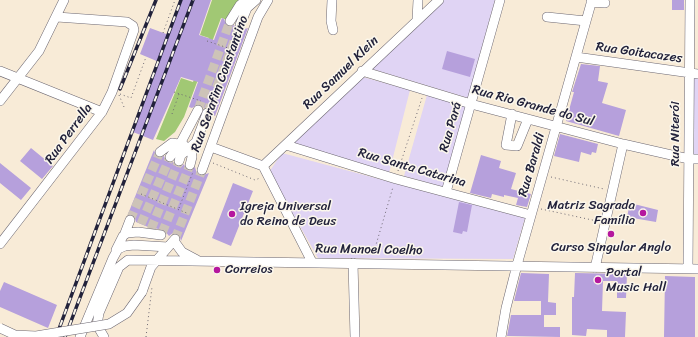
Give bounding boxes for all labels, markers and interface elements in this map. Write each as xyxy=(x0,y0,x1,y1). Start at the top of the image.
street label: Rua Serafim Constantino xyxy=(188,14,252,154)
street label: Rua Samuel Klein xyxy=(300,33,382,113)
street label: Rua Goitacazes xyxy=(595,39,683,67)
street label: Rua Rio Grande do Sul xyxy=(470,82,596,130)
street label: Rua Pará xyxy=(436,100,466,154)
street label: Rua Perrella xyxy=(42,101,96,167)
street label: Rua Niterói xyxy=(668,101,684,167)
street label: Rua Baraldi xyxy=(515,131,549,199)
street label: Rua Santa Catarina xyxy=(356,145,468,191)
place label: Matriz Sagrada Família xyxy=(547,198,635,229)
place label: Igreja Universal do Reino de Deus xyxy=(240,199,336,230)
marker: Matriz Sagrada Família xyxy=(638,208,648,218)
marker: Igreja Universal do Reino de Deus xyxy=(227,209,237,219)
marker: Curso Singular Anglo xyxy=(606,229,616,239)
place label: Curso Singular Anglo xyxy=(551,240,671,256)
street label: Rua Manoel Coelho xyxy=(315,241,423,259)
place label: Correios xyxy=(225,262,273,278)
marker: Correios xyxy=(212,265,222,275)
place label: Portal Music Hall xyxy=(606,265,666,296)
marker: Portal Music Hall xyxy=(593,275,603,285)

